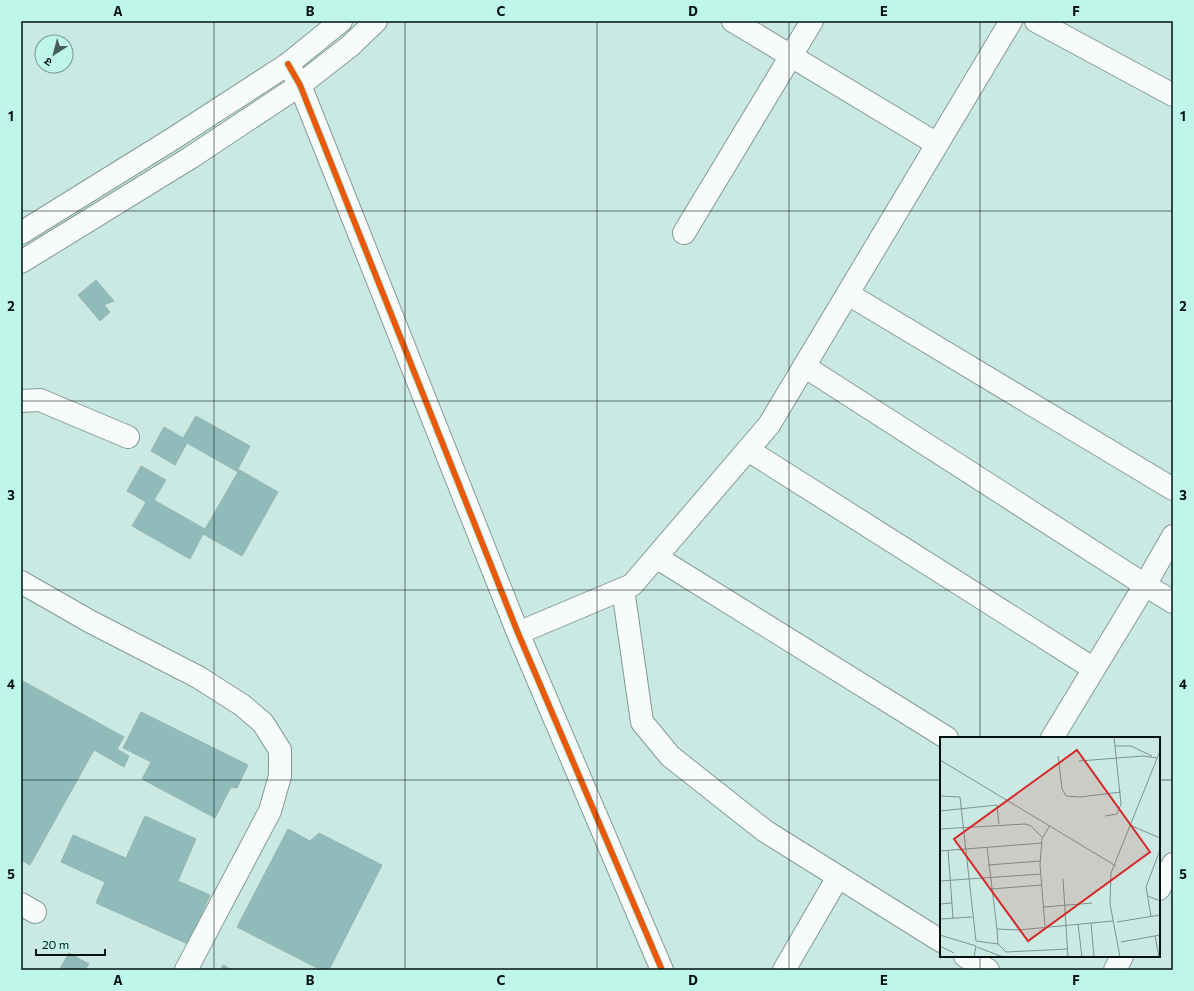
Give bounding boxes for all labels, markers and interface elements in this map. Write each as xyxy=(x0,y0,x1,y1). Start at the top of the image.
text: A xyxy=(113,3,123,19)
text: B xyxy=(306,3,315,19)
text: C xyxy=(497,3,506,19)
text: D xyxy=(688,3,698,19)
text: E xyxy=(880,3,888,19)
text: F xyxy=(1072,3,1080,19)
north arrow xyxy=(34,34,74,74)
text: उ xyxy=(41,55,54,70)
text: 1 xyxy=(8,108,14,124)
text: 1 xyxy=(1180,108,1186,124)
text: 2 xyxy=(7,298,15,314)
text: 2 xyxy=(1179,298,1187,314)
text: 3 xyxy=(7,487,15,503)
text: 3 xyxy=(1179,487,1187,503)
text: 4 xyxy=(7,676,15,692)
text: 4 xyxy=(1179,676,1187,692)
inset map xyxy=(940,737,1160,957)
text: 5 xyxy=(7,866,15,882)
text: 5 xyxy=(1179,866,1187,882)
scale bar xyxy=(36,931,105,957)
text: 20 m xyxy=(42,937,69,951)
text: A xyxy=(113,972,123,988)
text: B xyxy=(306,972,315,988)
text: C xyxy=(497,972,506,988)
text: D xyxy=(688,972,698,988)
text: E xyxy=(880,972,888,988)
text: F xyxy=(1072,972,1080,988)

